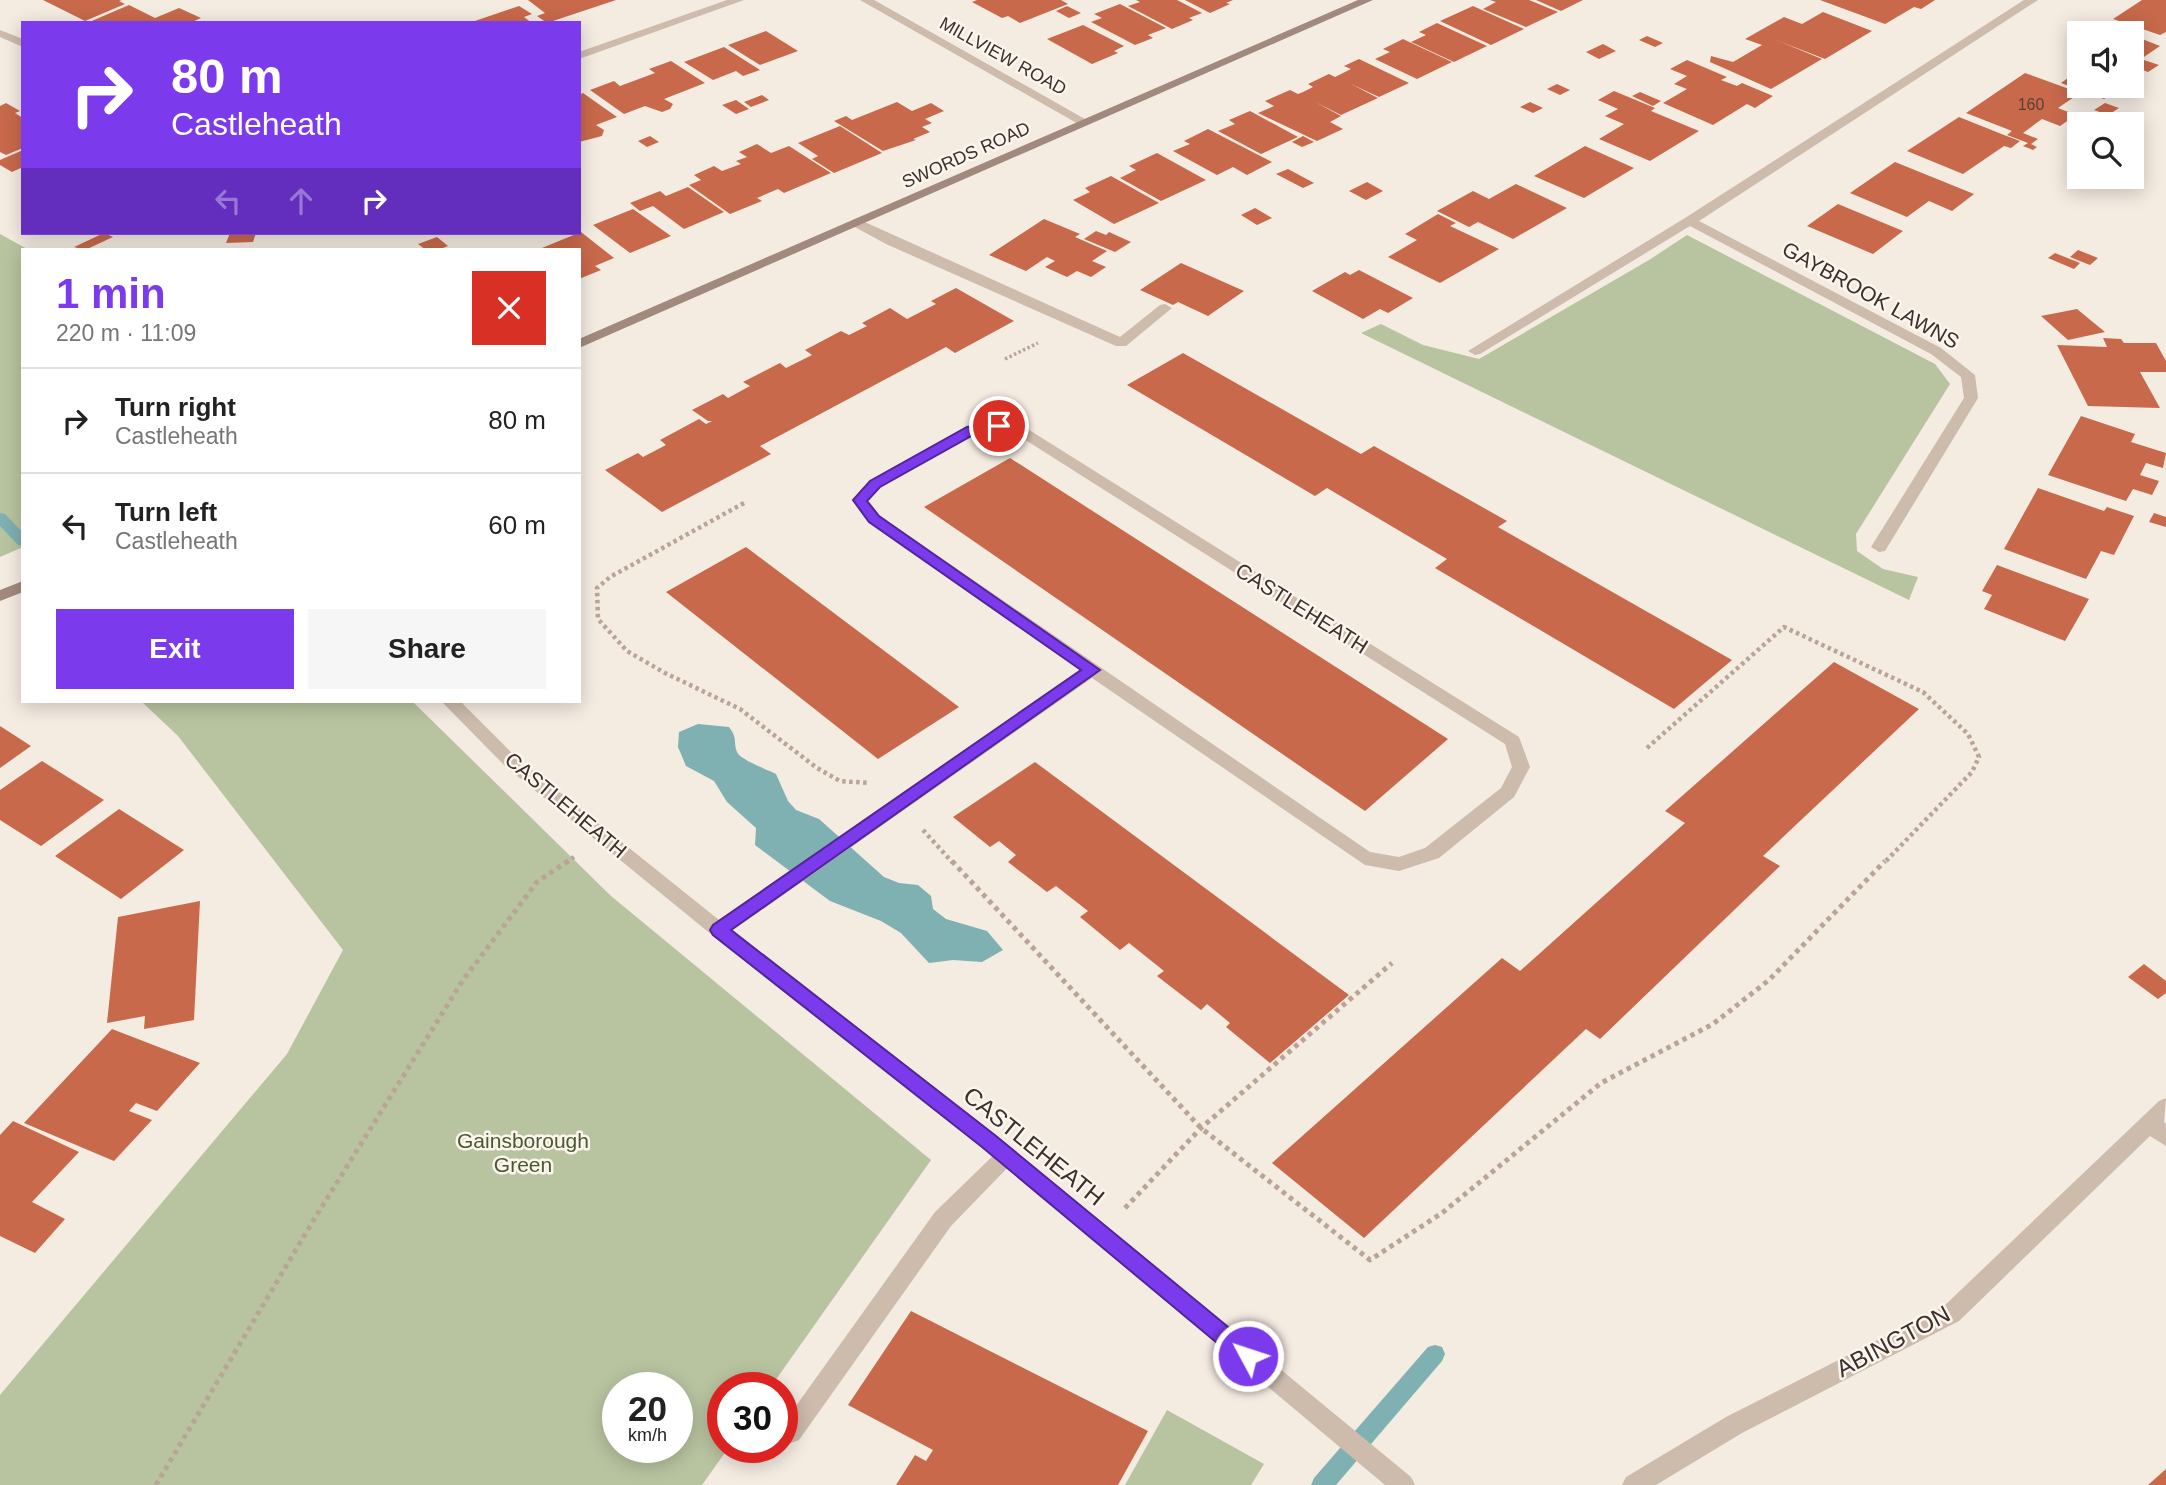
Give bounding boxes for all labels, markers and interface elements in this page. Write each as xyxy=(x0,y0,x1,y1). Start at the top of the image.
street label: MILLVIEW ROAD xyxy=(936,13,1070,99)
map controls xyxy=(2067,21,2144,189)
button: sound xyxy=(2067,21,2144,98)
icon: right xyxy=(56,49,147,140)
text: 80 m xyxy=(171,49,283,103)
house number: 160 xyxy=(2018,96,2044,113)
text: Castleheath xyxy=(171,106,342,142)
button: search xyxy=(2067,112,2144,189)
street label: SWORDS ROAD xyxy=(899,118,1033,192)
icon: left xyxy=(209,182,247,220)
icon: ahead xyxy=(282,182,320,220)
icon: right xyxy=(355,182,393,220)
street label: GAYBROOK LAWNS xyxy=(1779,237,1963,353)
text: 1 min xyxy=(56,270,166,317)
button: close xyxy=(472,271,546,345)
text: 220 m · 11:09 xyxy=(56,320,196,346)
text: Turn right xyxy=(115,392,236,422)
pin xyxy=(969,396,1029,456)
icon: right xyxy=(56,402,94,440)
text: 80 m xyxy=(488,405,546,435)
icon: arrive xyxy=(980,407,1018,445)
text: Castleheath xyxy=(115,423,238,449)
text: Turn left xyxy=(115,497,217,527)
icon: left xyxy=(56,507,94,545)
text: 60 m xyxy=(488,510,546,540)
text: Castleheath xyxy=(115,528,238,554)
street label: CASTLEHEATH xyxy=(1232,558,1372,658)
button: Exit xyxy=(56,609,294,689)
button: Share xyxy=(308,609,546,689)
street label: CASTLEHEATH xyxy=(501,748,631,862)
street label: CASTLEHEATH xyxy=(958,1081,1110,1211)
park label: Gainsborough Green xyxy=(457,1129,589,1176)
street label: ABINGTON xyxy=(1832,1300,1954,1382)
position arrow xyxy=(1211,1319,1285,1393)
speed limit sign: 30 xyxy=(707,1372,798,1463)
text: 20 xyxy=(628,1389,667,1428)
text: km/h xyxy=(628,1425,667,1445)

